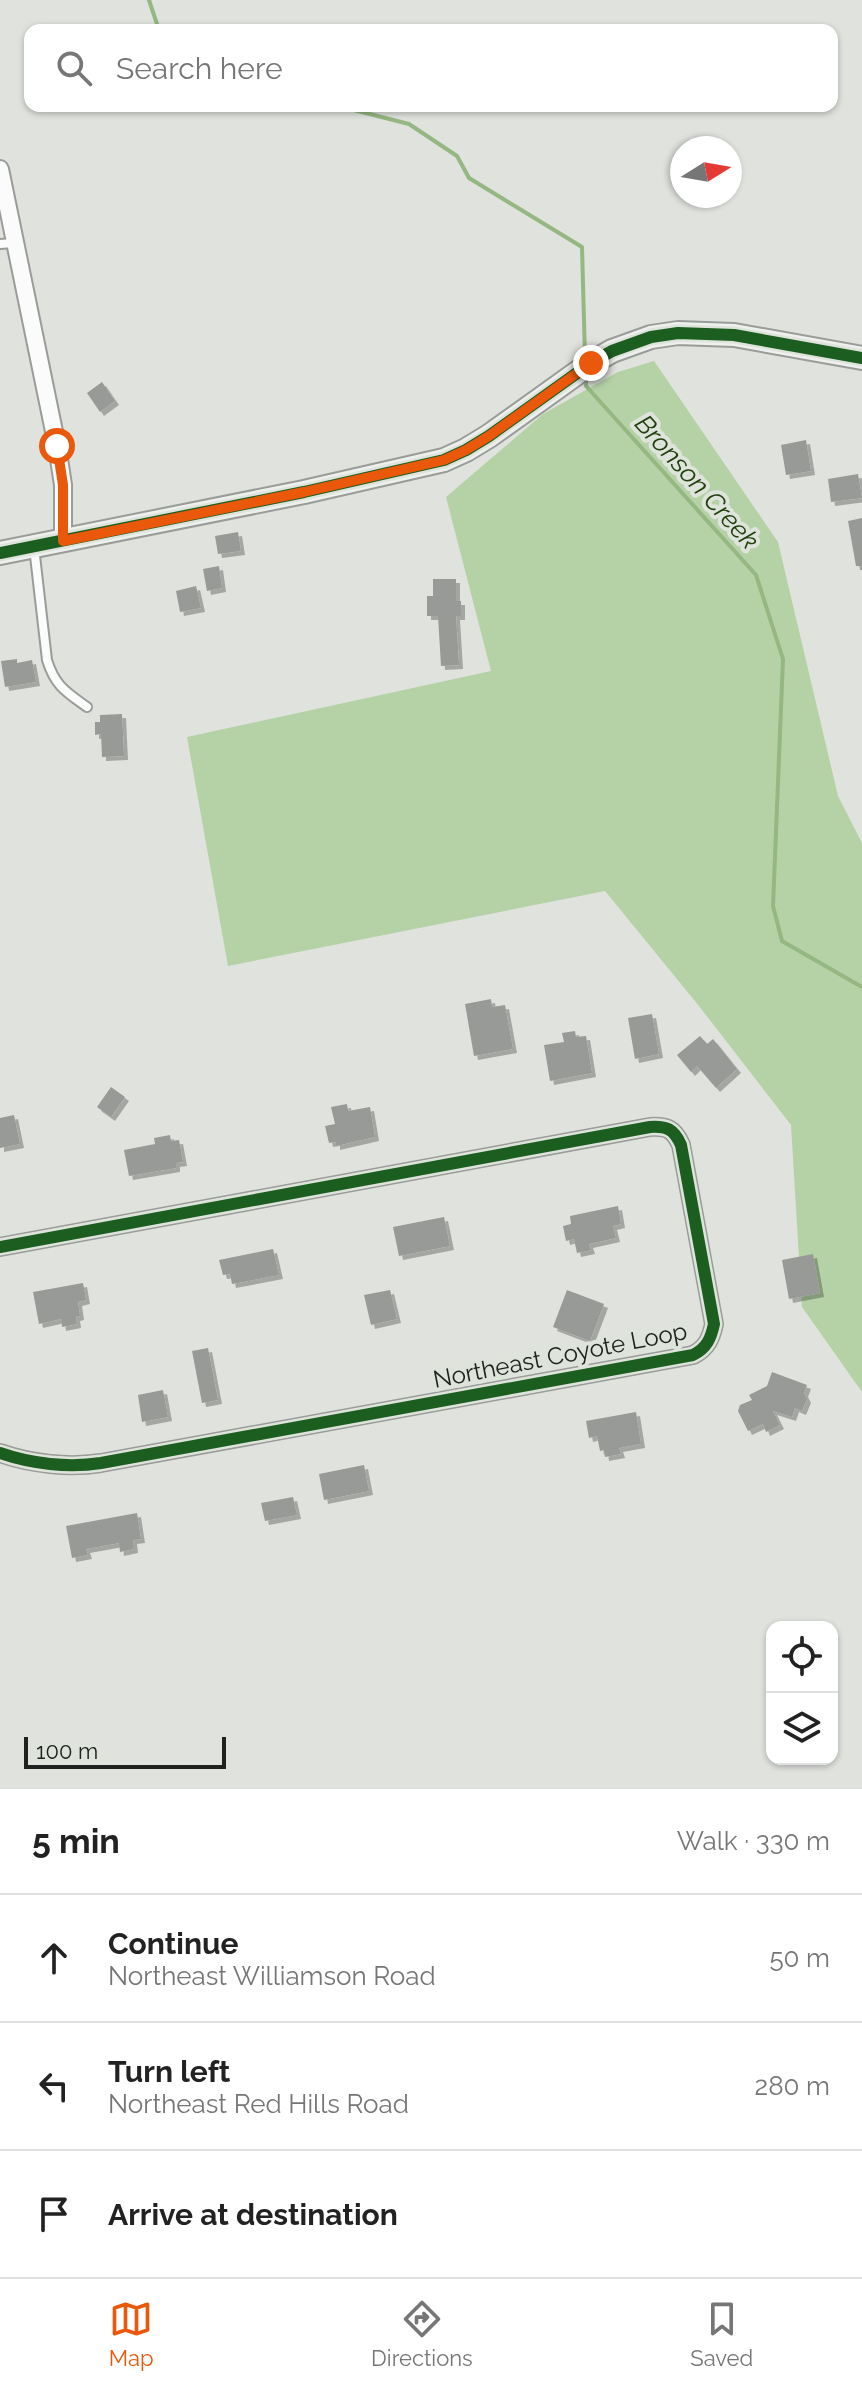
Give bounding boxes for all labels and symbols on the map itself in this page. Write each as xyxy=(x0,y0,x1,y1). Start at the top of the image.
north arrow xyxy=(670,136,742,208)
route end xyxy=(573,345,609,381)
water label: Bronson Creek xyxy=(629,409,765,555)
route start xyxy=(39,428,75,464)
street label: Northeast Coyote Loop xyxy=(431,1316,689,1394)
scale bar xyxy=(24,1733,226,1769)

